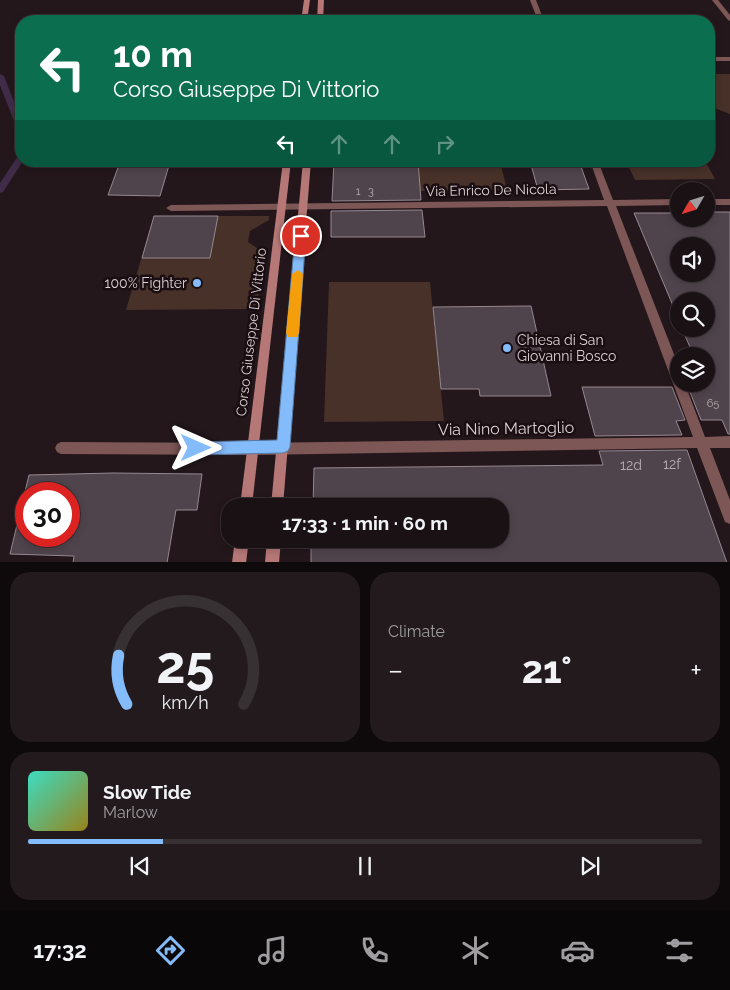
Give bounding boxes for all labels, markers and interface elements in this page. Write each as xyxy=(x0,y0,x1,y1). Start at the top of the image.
text: 10 m xyxy=(113,34,193,75)
icon: left xyxy=(30,35,95,100)
text: Corso Giuseppe Di Vittorio xyxy=(113,76,379,102)
icon: left xyxy=(272,130,300,158)
icon: ahead xyxy=(325,130,353,158)
icon: ahead xyxy=(378,130,406,158)
icon: right xyxy=(431,130,459,158)
street label: Via Enrico De Nicola xyxy=(425,181,557,199)
north arrow xyxy=(670,182,715,228)
map controls xyxy=(670,182,715,392)
house number: 1 xyxy=(356,185,361,198)
house number: 3 xyxy=(368,185,374,198)
pin xyxy=(280,215,322,257)
icon: arrive xyxy=(287,222,315,250)
button: sound xyxy=(670,237,715,282)
street label: Corso Giuseppe Di Vittorio xyxy=(233,247,269,417)
place label: 100% Fighter xyxy=(105,275,187,291)
marker: 100% Fighter xyxy=(191,277,203,289)
button: search xyxy=(670,292,715,337)
place label: Chiesa di San Giovanni Bosco xyxy=(517,332,616,364)
marker: Chiesa di San Giovanni Bosco xyxy=(501,342,513,354)
button: layers xyxy=(670,347,715,392)
house number: 65 xyxy=(707,397,719,410)
street label: Via Nino Martoglio xyxy=(438,418,574,439)
position arrow xyxy=(169,421,221,473)
house number: 12f xyxy=(663,456,682,472)
house number: 12d xyxy=(620,457,642,473)
speed limit sign: 30 xyxy=(15,482,80,547)
text: 17:33 · 1 min · 60 m xyxy=(282,512,448,534)
text: Climate xyxy=(388,622,445,641)
text: 25 xyxy=(156,634,214,695)
text: 21° xyxy=(522,647,572,692)
text: − xyxy=(388,654,403,687)
text: + xyxy=(690,654,702,687)
text: km/h xyxy=(161,692,209,713)
text: Slow Tide xyxy=(103,781,192,803)
text: Marlow xyxy=(103,803,158,822)
icon: previous xyxy=(126,852,154,880)
icon: pause xyxy=(351,852,379,880)
icon: next xyxy=(576,852,604,880)
icon: directions xyxy=(153,933,188,968)
icon: music xyxy=(255,933,290,968)
icon: phone xyxy=(357,933,392,968)
icon: climate xyxy=(458,933,493,968)
icon: car xyxy=(560,933,595,968)
icon: filters xyxy=(662,933,697,968)
text: 17:32 xyxy=(33,937,87,963)

